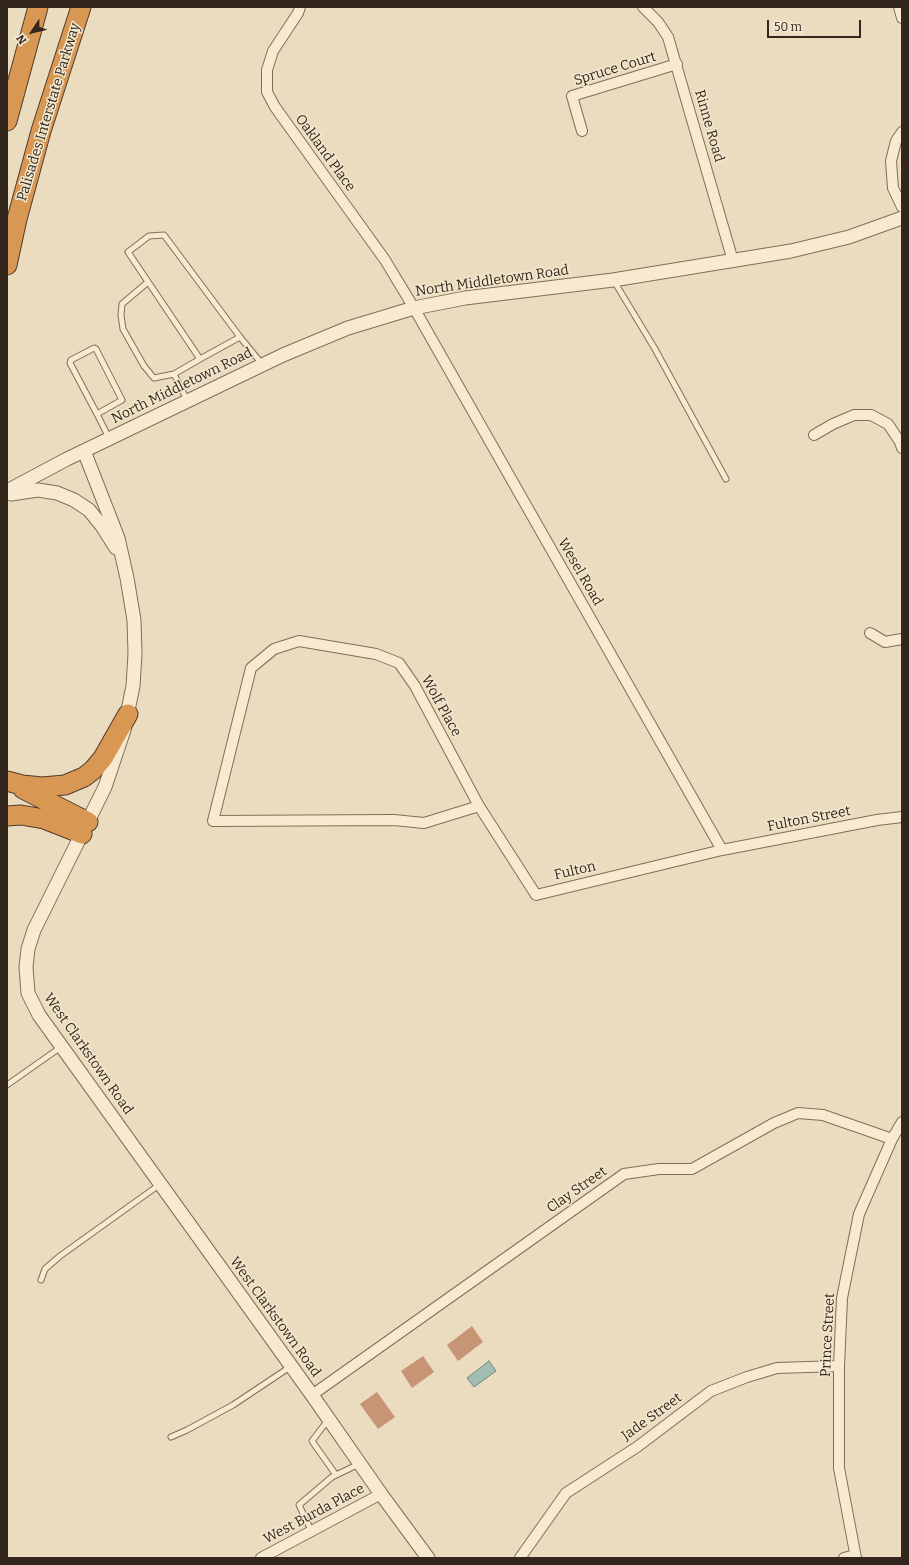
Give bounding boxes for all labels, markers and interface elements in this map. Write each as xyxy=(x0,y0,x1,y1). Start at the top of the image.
north arrow xyxy=(12,12,52,52)
scale bar xyxy=(769,12,863,38)
text: 50 m xyxy=(774,20,802,34)
street label: Palisades Interstate Parkway xyxy=(14,21,84,203)
text: N xyxy=(14,32,30,46)
street label: Spruce Court xyxy=(572,49,658,89)
street label: Rinne Road xyxy=(691,88,727,164)
street label: Oakland Place xyxy=(291,111,359,195)
street label: North Middletown Road xyxy=(414,262,570,300)
street label: North Middletown Road xyxy=(109,345,255,427)
street label: Wesel Road xyxy=(554,535,606,609)
street label: Wolf Place xyxy=(417,672,465,740)
street label: Fulton Street xyxy=(766,803,852,835)
street label: Fulton xyxy=(553,858,597,884)
street label: West Clarkstown Road xyxy=(40,990,136,1118)
street label: Clay Street xyxy=(544,1163,610,1217)
street label: West Clarkstown Road xyxy=(226,1254,324,1380)
street label: Prince Street xyxy=(817,1293,839,1377)
street label: Jade Street xyxy=(619,1390,685,1444)
street label: West Burda Place xyxy=(261,1480,367,1548)

